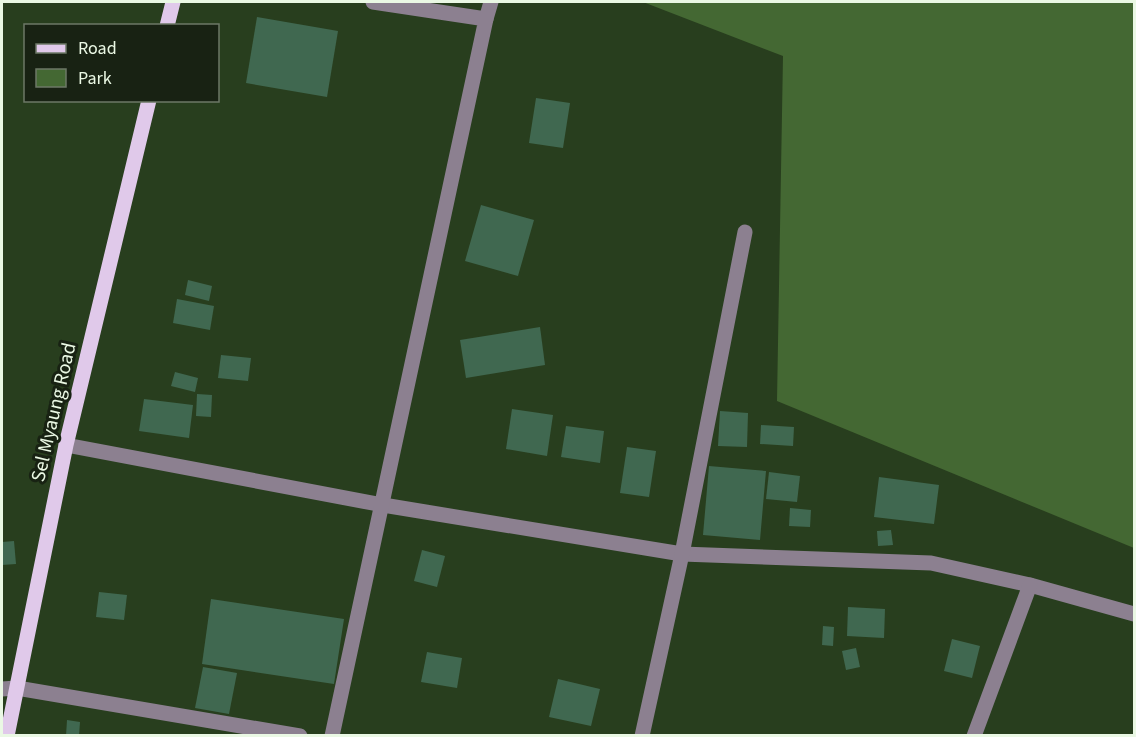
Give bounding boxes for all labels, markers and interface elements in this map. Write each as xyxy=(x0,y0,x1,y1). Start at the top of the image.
legend xyxy=(24,24,219,102)
text: Road xyxy=(78,36,117,61)
text: Park xyxy=(78,66,112,91)
street label: Sel Myaung Road xyxy=(24,340,84,485)

